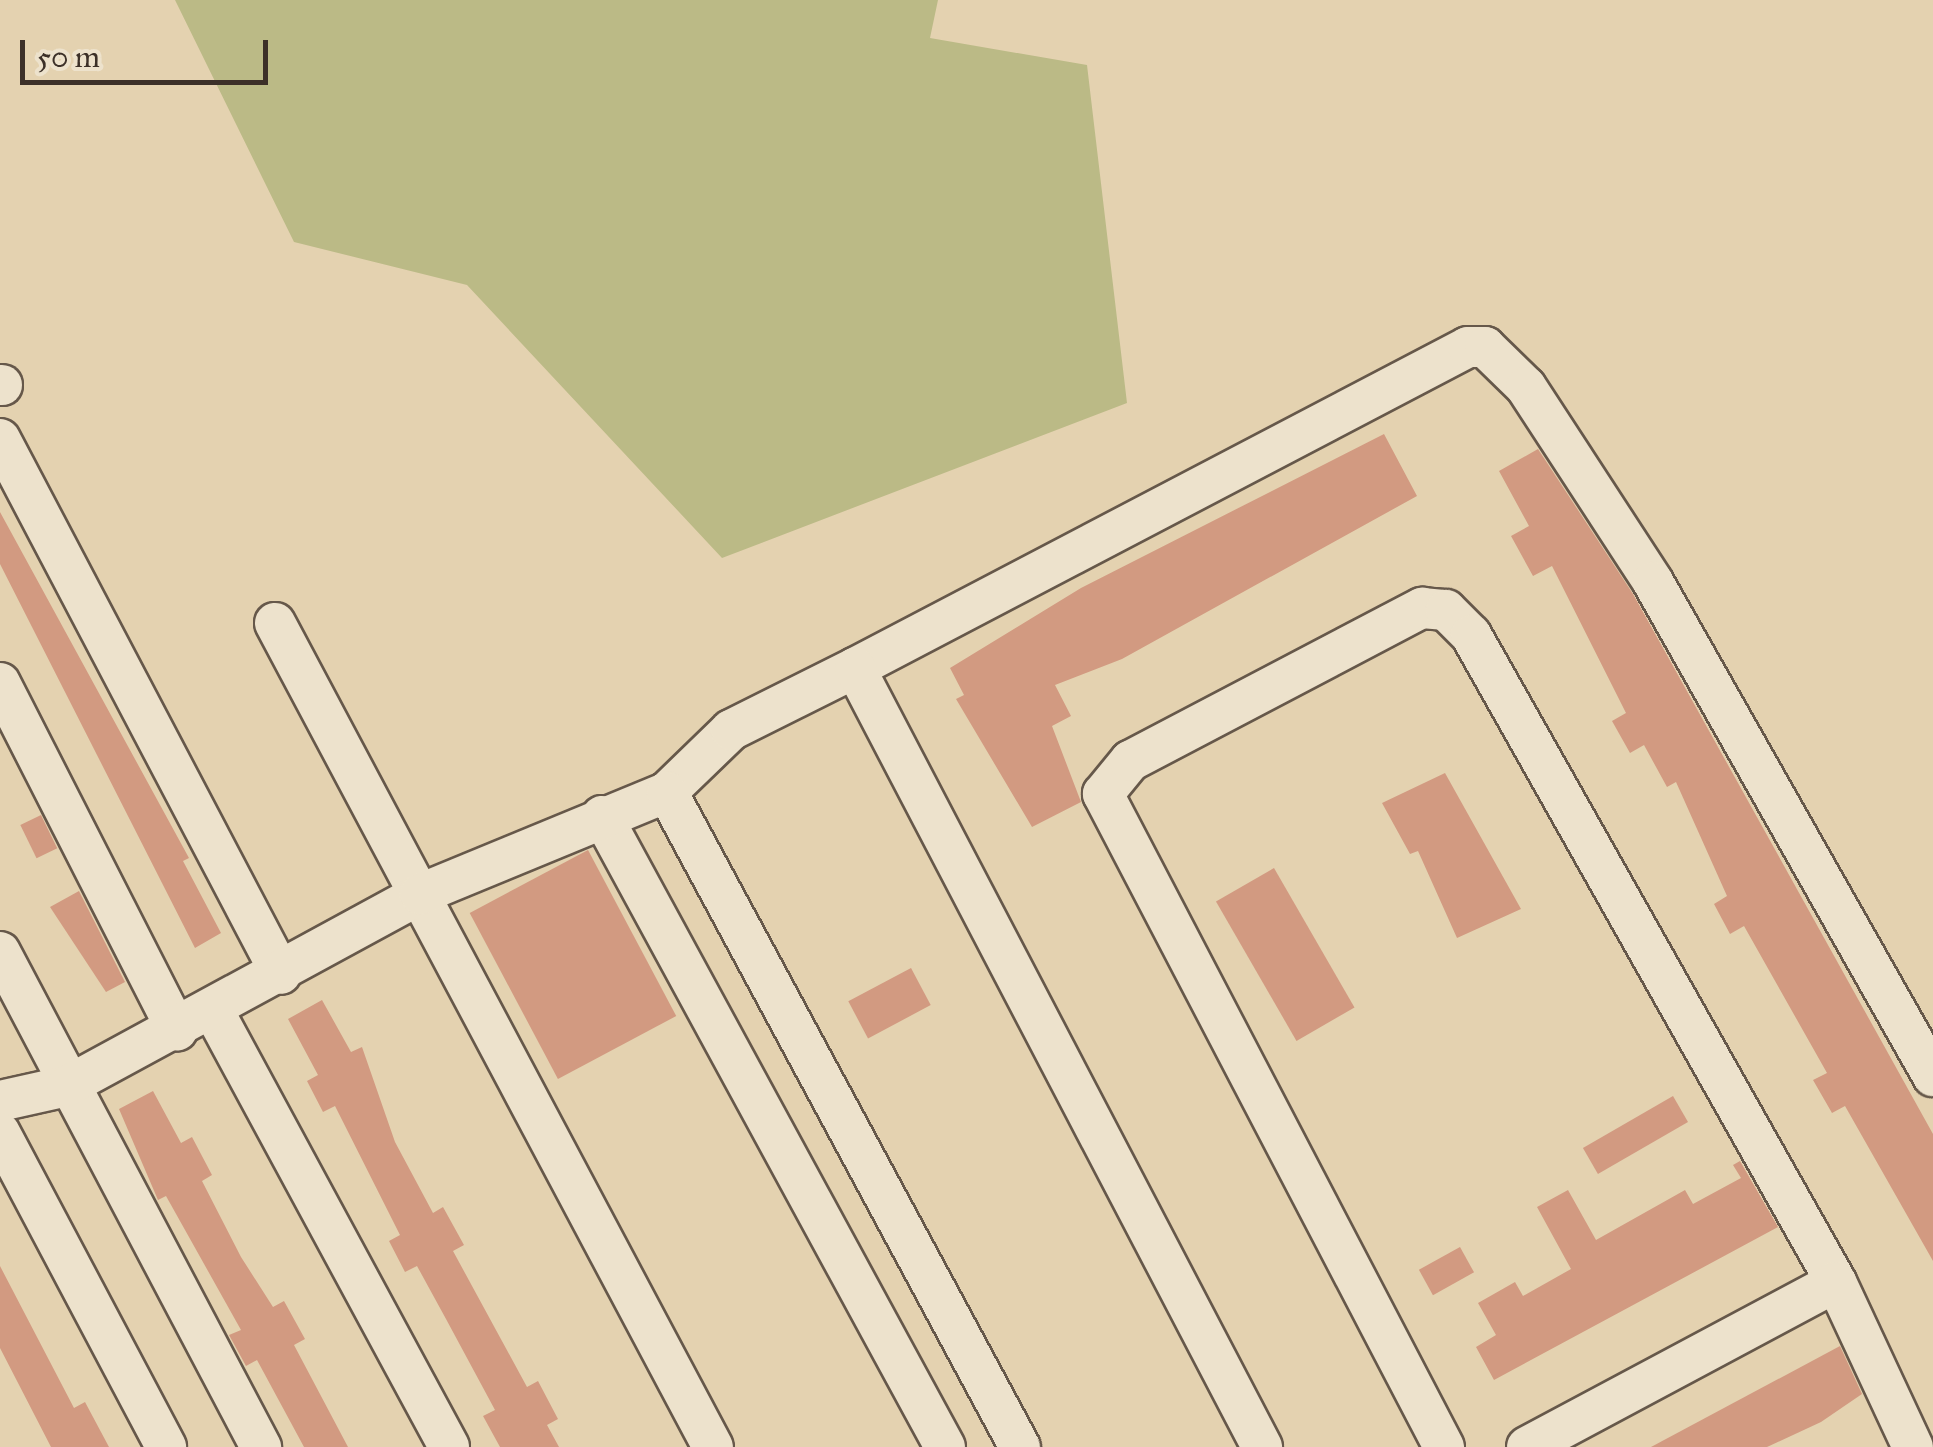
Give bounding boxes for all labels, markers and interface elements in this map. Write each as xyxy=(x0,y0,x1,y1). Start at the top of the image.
scale bar xyxy=(25,20,272,82)
text: 50 m xyxy=(37,39,100,75)

